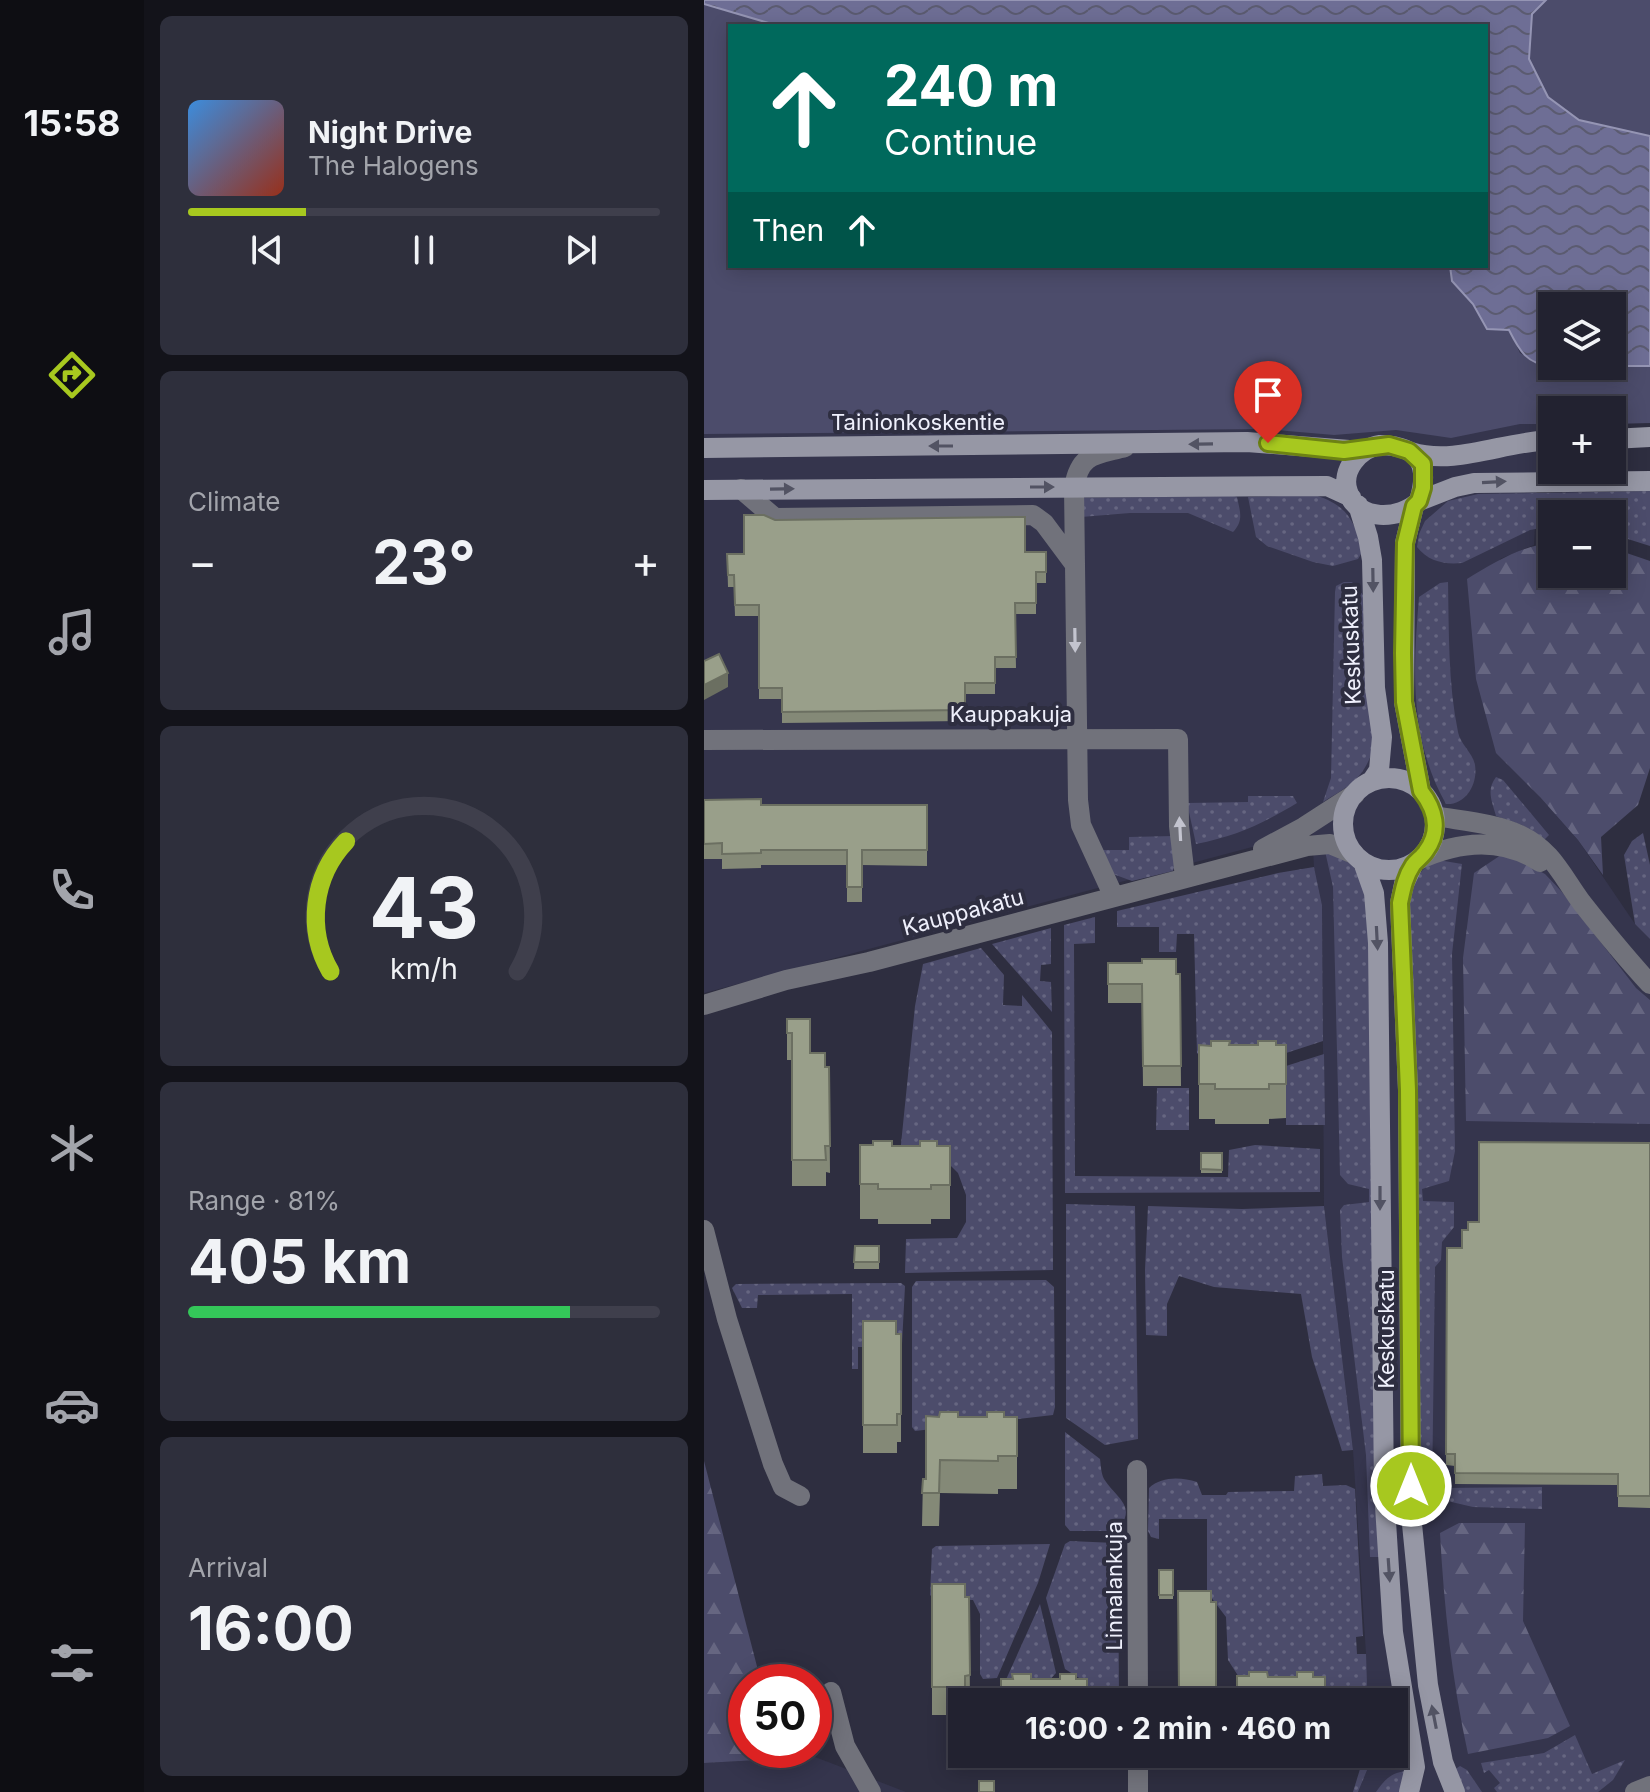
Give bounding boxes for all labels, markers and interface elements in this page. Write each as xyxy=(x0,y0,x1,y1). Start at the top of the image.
text: 240 m xyxy=(884,52,1058,120)
icon: ahead xyxy=(752,56,856,160)
text: 15:58 xyxy=(24,101,121,145)
text: Night Drive xyxy=(308,114,472,150)
text: Continue xyxy=(884,120,1037,164)
text: The Halogens xyxy=(308,150,479,181)
icon: ahead xyxy=(840,208,884,252)
text: Then xyxy=(752,212,824,248)
icon: previous xyxy=(245,228,289,272)
icon: pause xyxy=(402,228,446,272)
icon: next xyxy=(559,228,603,272)
map controls xyxy=(1538,292,1626,588)
button: layers xyxy=(1538,292,1626,380)
icon: directions xyxy=(44,347,100,403)
pin xyxy=(1234,361,1302,443)
icon: arrive xyxy=(1246,373,1290,417)
button: + xyxy=(1538,396,1626,484)
street label: Tainionkoskentie xyxy=(831,409,1005,435)
one-way arrow xyxy=(1188,437,1213,450)
one-way arrow xyxy=(928,440,953,452)
one-way arrow xyxy=(1482,476,1507,489)
one-way arrow xyxy=(1030,481,1055,493)
one-way arrow xyxy=(770,483,795,495)
text: Climate xyxy=(188,486,280,517)
button: − xyxy=(1538,500,1626,588)
text: 23° xyxy=(372,526,476,598)
text: − xyxy=(188,535,217,589)
text: + xyxy=(631,535,660,589)
one-way arrow xyxy=(1366,568,1379,593)
street label: Keskuskatu xyxy=(1336,585,1366,705)
icon: music xyxy=(44,604,100,660)
one-way arrow xyxy=(1068,628,1081,653)
street label: Kauppakuja xyxy=(950,701,1072,727)
one-way arrow xyxy=(1173,816,1186,841)
text: 43 xyxy=(369,857,479,958)
icon: phone xyxy=(44,862,100,918)
street label: Kauppakatu xyxy=(900,883,1026,941)
one-way arrow xyxy=(1371,926,1384,951)
text: km/h xyxy=(390,951,458,986)
icon: climate xyxy=(44,1120,100,1176)
text: Range · 81% xyxy=(188,1185,340,1216)
one-way arrow xyxy=(1374,1186,1386,1211)
text: 405 km xyxy=(188,1225,411,1297)
street label: Keskuskatu xyxy=(1373,1269,1399,1389)
icon: car xyxy=(44,1377,100,1433)
position arrow xyxy=(1369,1444,1453,1528)
street label: Linnalankuja xyxy=(1101,1521,1127,1651)
text: Arrival xyxy=(188,1552,268,1583)
one-way arrow xyxy=(1383,1558,1396,1583)
text: 16:00 xyxy=(188,1592,354,1664)
icon: filters xyxy=(44,1635,100,1691)
speed limit sign: 50 xyxy=(728,1664,832,1768)
one-way arrow xyxy=(1427,1705,1440,1730)
text: 16:00 · 2 min · 460 m xyxy=(1025,1710,1331,1746)

